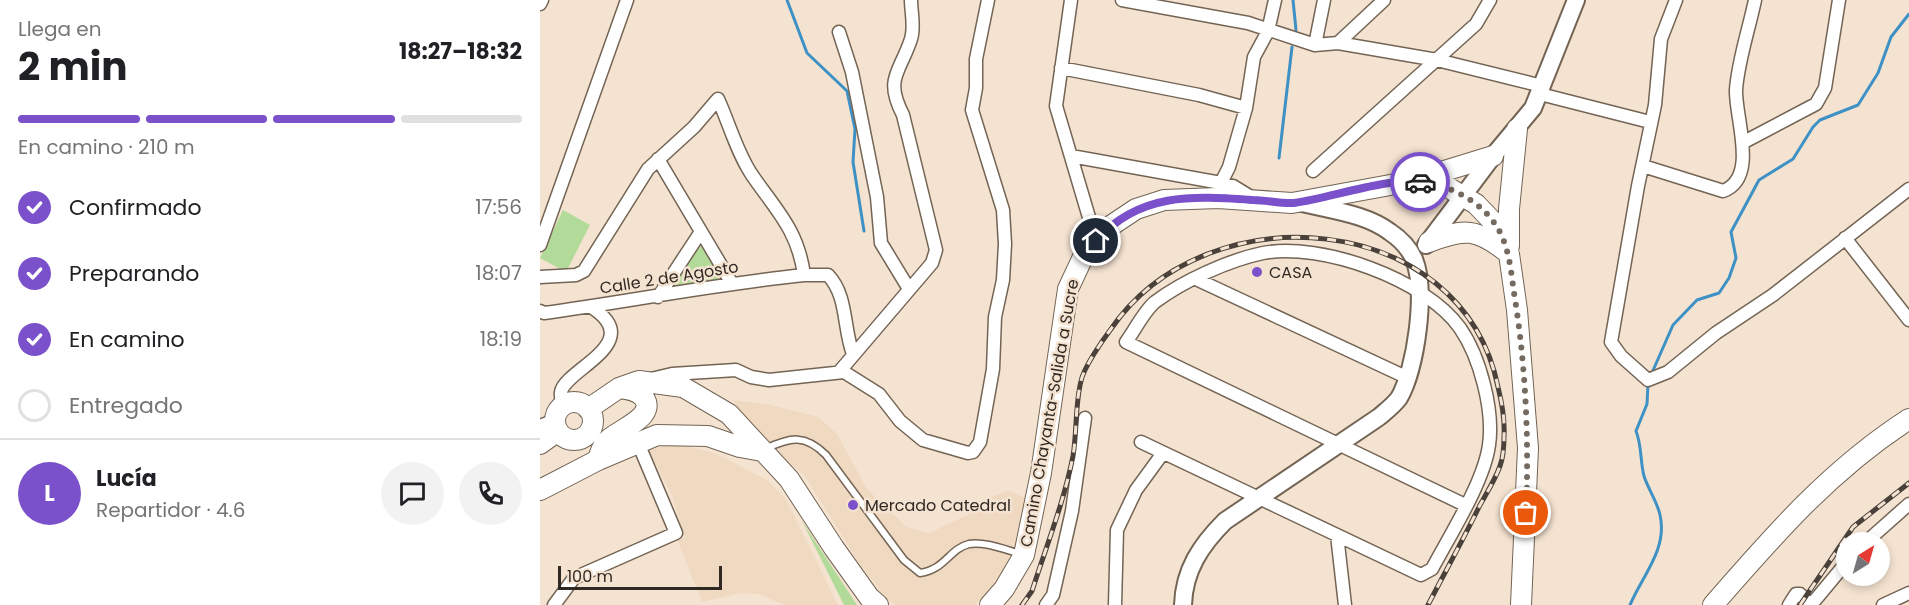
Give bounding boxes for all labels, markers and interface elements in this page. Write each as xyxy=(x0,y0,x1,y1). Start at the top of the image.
text: Llega en xyxy=(18,15,102,43)
text: 18:27–18:32 xyxy=(399,36,522,67)
text: 2 min xyxy=(18,39,128,94)
text: En camino · 210 m xyxy=(18,133,195,161)
courier xyxy=(1390,152,1450,212)
icon: car xyxy=(1404,166,1437,199)
icon: check xyxy=(18,191,51,224)
text: Confirmado xyxy=(69,192,202,223)
text: 17:56 xyxy=(475,193,522,221)
pin xyxy=(1070,215,1121,266)
icon: home xyxy=(1079,224,1112,257)
street label: Calle 2 de Agosto xyxy=(598,255,740,300)
icon: check xyxy=(18,257,51,290)
text: Preparando xyxy=(69,258,199,289)
text: 18:07 xyxy=(475,259,522,287)
place label: CASA xyxy=(1269,261,1313,284)
marker: CASA xyxy=(1250,265,1264,279)
street label: Camino Chayanta-Salida a Sucre xyxy=(1015,277,1084,549)
icon: check xyxy=(18,323,51,356)
text: En camino xyxy=(69,324,185,355)
text: 18:19 xyxy=(480,325,522,353)
text: Entregado xyxy=(69,390,183,421)
button: chat xyxy=(381,462,444,525)
button: phone xyxy=(459,462,522,525)
text: Lucía xyxy=(96,463,157,494)
text: L xyxy=(44,478,55,509)
pin xyxy=(1500,487,1551,538)
place label: Mercado Catedral xyxy=(865,494,1011,517)
text: Repartidor · 4.6 xyxy=(96,496,245,524)
icon: bag xyxy=(1509,496,1542,529)
marker: Mercado Catedral xyxy=(846,498,860,512)
north arrow xyxy=(1836,532,1890,586)
map controls xyxy=(1836,532,1890,586)
scale bar xyxy=(558,563,722,590)
text: 100 m xyxy=(567,565,613,588)

